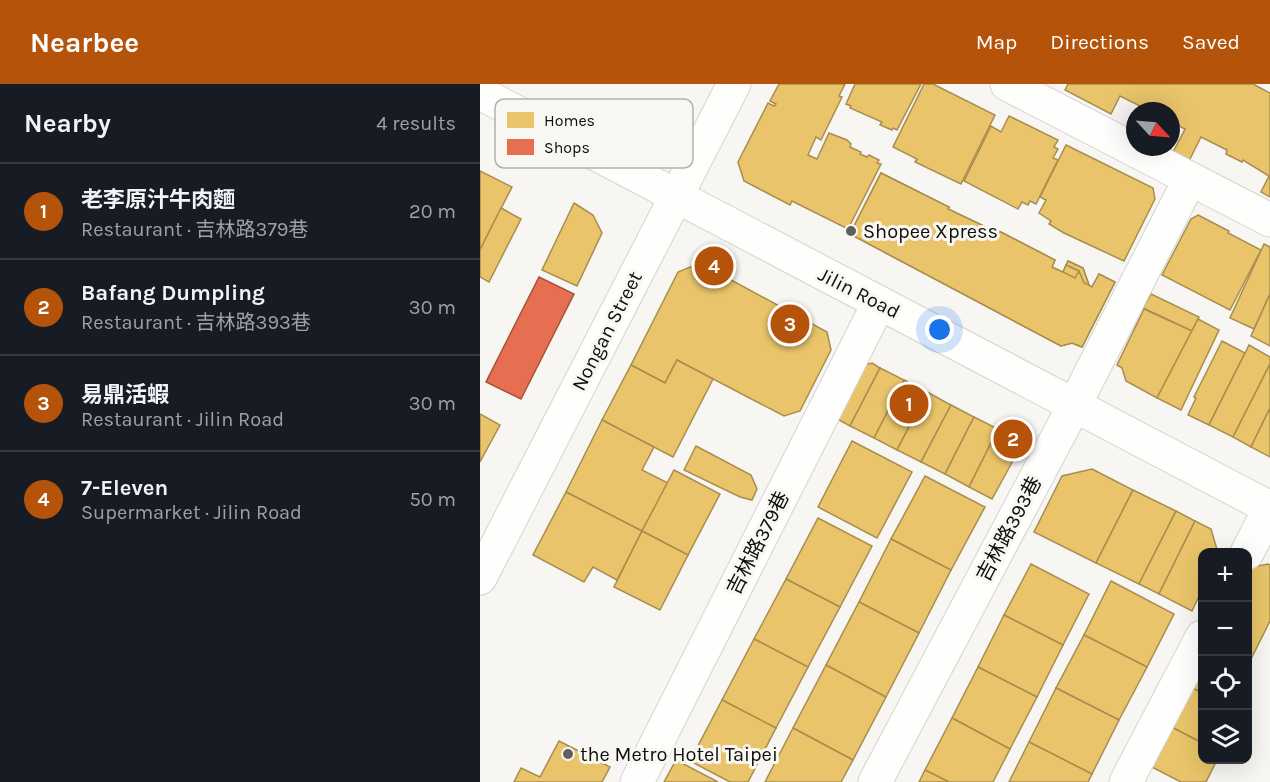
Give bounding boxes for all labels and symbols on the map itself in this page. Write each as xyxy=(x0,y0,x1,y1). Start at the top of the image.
legend xyxy=(495,99,693,168)
north arrow xyxy=(1126,102,1180,156)
text: Homes xyxy=(544,111,595,130)
text: Shops xyxy=(544,138,590,157)
place label: Shopee Xpress xyxy=(863,220,998,243)
marker: Shopee Xpress xyxy=(844,224,858,238)
pin: 4 xyxy=(694,244,734,288)
street label: Jilin Road xyxy=(814,263,904,323)
street label: Nongan Street xyxy=(567,267,647,394)
pin: 3 xyxy=(770,302,810,346)
your location xyxy=(925,315,954,344)
pin: 1 xyxy=(890,382,928,426)
pin: 2 xyxy=(994,416,1032,462)
street label: 吉林路393巷 xyxy=(972,473,1046,585)
street label: 吉林路379巷 xyxy=(722,488,794,598)
place label: the Metro Hotel Taipei xyxy=(580,743,778,766)
marker: the Metro Hotel Taipei xyxy=(561,747,575,761)

